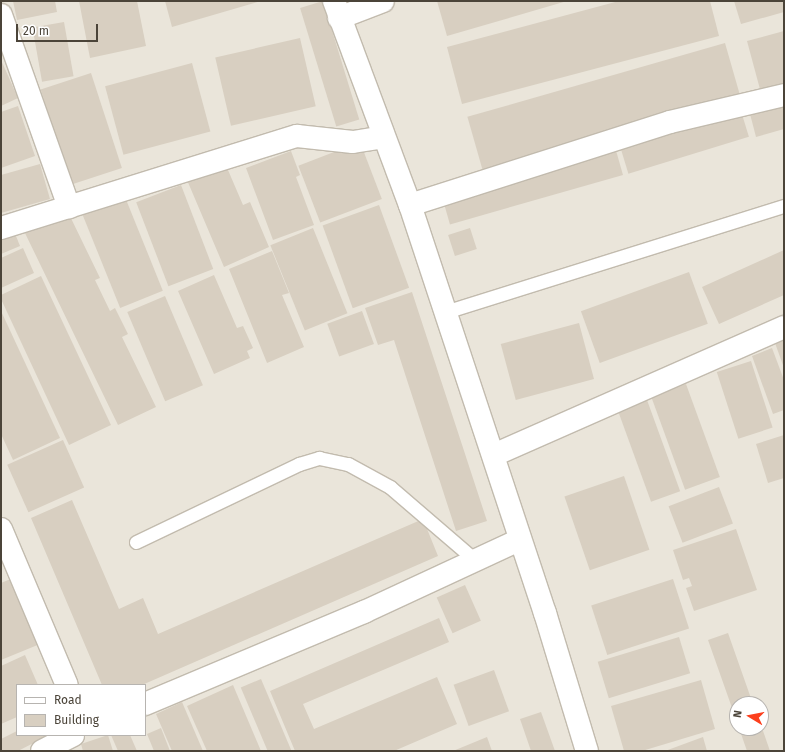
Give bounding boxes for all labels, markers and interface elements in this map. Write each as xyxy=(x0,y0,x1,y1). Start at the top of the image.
scale bar xyxy=(18,16,100,42)
text: 20 m xyxy=(23,24,49,38)
legend xyxy=(16,684,146,736)
text: Road xyxy=(54,693,82,707)
north arrow xyxy=(729,696,769,736)
text: N xyxy=(731,709,745,719)
text: Building xyxy=(54,713,99,727)

